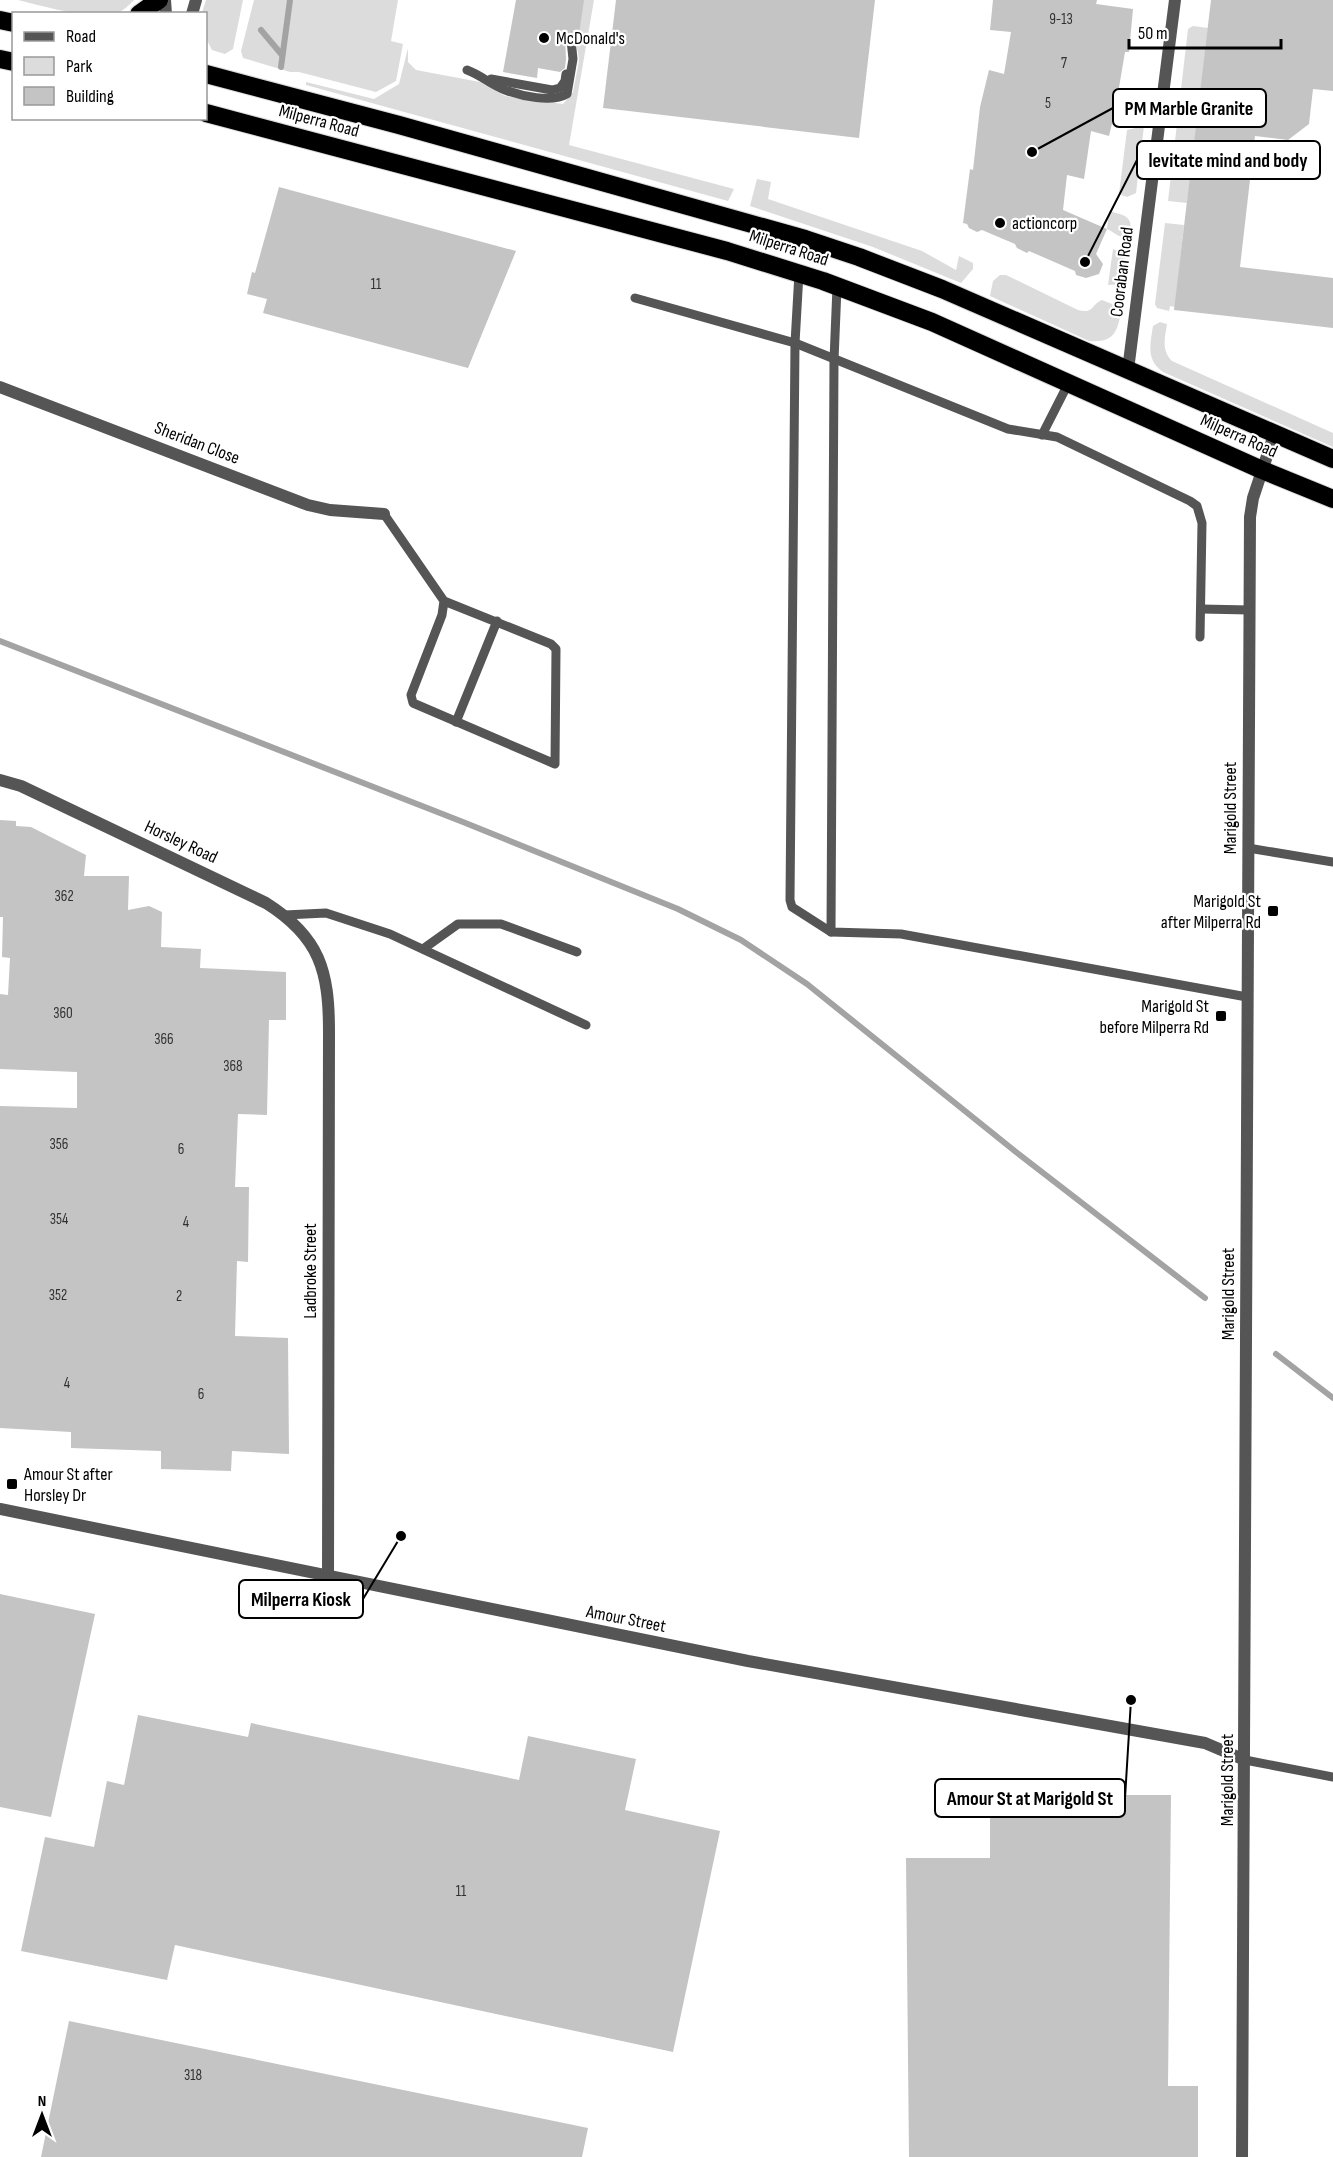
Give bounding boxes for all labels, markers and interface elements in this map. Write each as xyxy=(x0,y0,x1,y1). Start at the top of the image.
house number: 9-13 xyxy=(1049,10,1073,29)
legend xyxy=(12,12,207,120)
scale bar xyxy=(1129,12,1280,50)
text: 50 m xyxy=(1138,23,1168,44)
text: Road xyxy=(66,26,96,47)
place label: McDonald's xyxy=(556,28,625,49)
marker: McDonald's xyxy=(537,31,551,45)
house number: 7 xyxy=(1061,54,1067,73)
text: Park xyxy=(66,56,92,77)
text: Building xyxy=(66,86,114,107)
callout: PM Marble Granite xyxy=(1113,89,1266,127)
house number: 5 xyxy=(1045,94,1051,113)
text: PM Marble Granite xyxy=(1125,97,1253,121)
street label: Milperra Road xyxy=(277,100,361,142)
callout: levitate mind and body xyxy=(1137,141,1320,179)
text: levitate mind and body xyxy=(1148,149,1308,173)
place label: actioncorp xyxy=(1012,213,1077,234)
marker: actioncorp xyxy=(993,216,1007,230)
street label: Milperra Road xyxy=(747,225,831,271)
street label: Cooraban Road xyxy=(1106,226,1138,318)
house number: 11 xyxy=(371,275,382,294)
street label: Milperra Road xyxy=(1197,410,1281,462)
street label: Sheridan Close xyxy=(152,417,242,469)
street label: Marigold Street xyxy=(1220,761,1241,854)
street label: Horsley Road xyxy=(141,816,221,868)
house number: 362 xyxy=(54,887,74,906)
place label: Marigold St after Milperra Rd xyxy=(1161,891,1261,933)
marker: Marigold St after Milperra Rd xyxy=(1266,904,1280,918)
place label: Marigold St before Milperra Rd xyxy=(1100,996,1209,1038)
house number: 360 xyxy=(53,1004,73,1023)
marker: Marigold St before Milperra Rd xyxy=(1214,1009,1228,1023)
house number: 366 xyxy=(154,1030,174,1049)
house number: 368 xyxy=(223,1057,243,1076)
house number: 356 xyxy=(50,1135,68,1154)
house number: 6 xyxy=(178,1140,184,1159)
house number: 354 xyxy=(50,1210,68,1229)
house number: 4 xyxy=(183,1213,189,1232)
street label: Ladbroke Street xyxy=(300,1223,321,1319)
street label: Marigold Street xyxy=(1218,1247,1239,1340)
house number: 352 xyxy=(49,1286,67,1305)
house number: 2 xyxy=(176,1287,182,1306)
house number: 4 xyxy=(64,1374,70,1393)
house number: 6 xyxy=(198,1385,204,1404)
place label: Amour St after Horsley Dr xyxy=(23,1464,113,1506)
marker: Amour St after Horsley Dr xyxy=(5,1477,19,1491)
callout: Milperra Kiosk xyxy=(239,1580,363,1618)
text: Milperra Kiosk xyxy=(251,1588,352,1612)
street label: Amour Street xyxy=(583,1601,668,1637)
street label: Marigold Street xyxy=(1217,1733,1238,1826)
callout: Amour St at Marigold St xyxy=(935,1779,1125,1817)
text: Amour St at Marigold St xyxy=(946,1787,1113,1811)
house number: 11 xyxy=(456,1882,467,1901)
house number: 318 xyxy=(184,2066,202,2085)
north arrow xyxy=(12,2085,72,2145)
text: N xyxy=(38,2092,46,2111)

